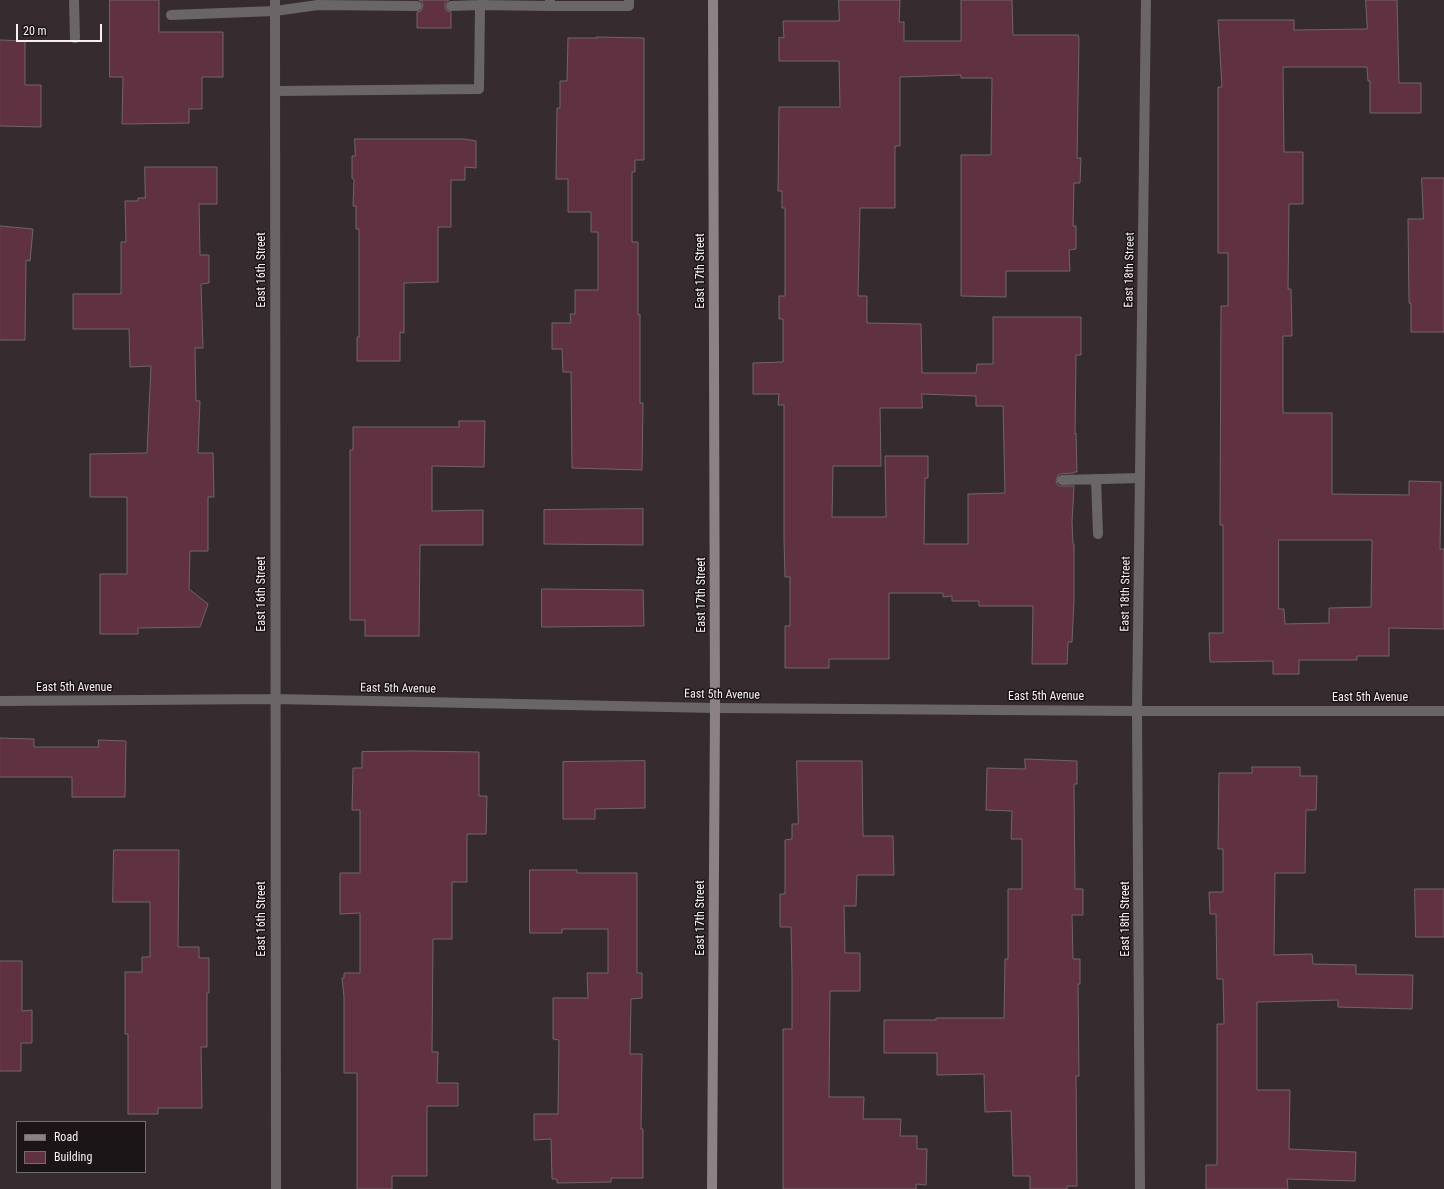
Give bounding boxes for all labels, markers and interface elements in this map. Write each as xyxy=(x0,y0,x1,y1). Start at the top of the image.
scale bar xyxy=(18,16,104,42)
text: 20 m xyxy=(23,24,47,38)
street label: East 16th Street xyxy=(255,232,269,308)
street label: East 18th Street xyxy=(1122,232,1138,308)
street label: East 17th Street xyxy=(694,233,708,309)
street label: East 16th Street xyxy=(255,556,269,632)
street label: East 18th Street xyxy=(1118,556,1134,632)
street label: East 17th Street xyxy=(695,557,709,633)
street label: East 5th Avenue xyxy=(36,681,112,695)
street label: East 5th Avenue xyxy=(360,681,436,697)
street label: East 5th Avenue xyxy=(684,687,760,703)
street label: East 5th Avenue xyxy=(1008,690,1084,704)
street label: East 5th Avenue xyxy=(1332,691,1408,705)
street label: East 17th Street xyxy=(694,880,708,956)
street label: East 16th Street xyxy=(255,881,269,957)
street label: East 18th Street xyxy=(1119,881,1133,957)
legend xyxy=(16,1121,146,1173)
text: Road xyxy=(54,1130,78,1144)
text: Building xyxy=(54,1150,92,1164)

